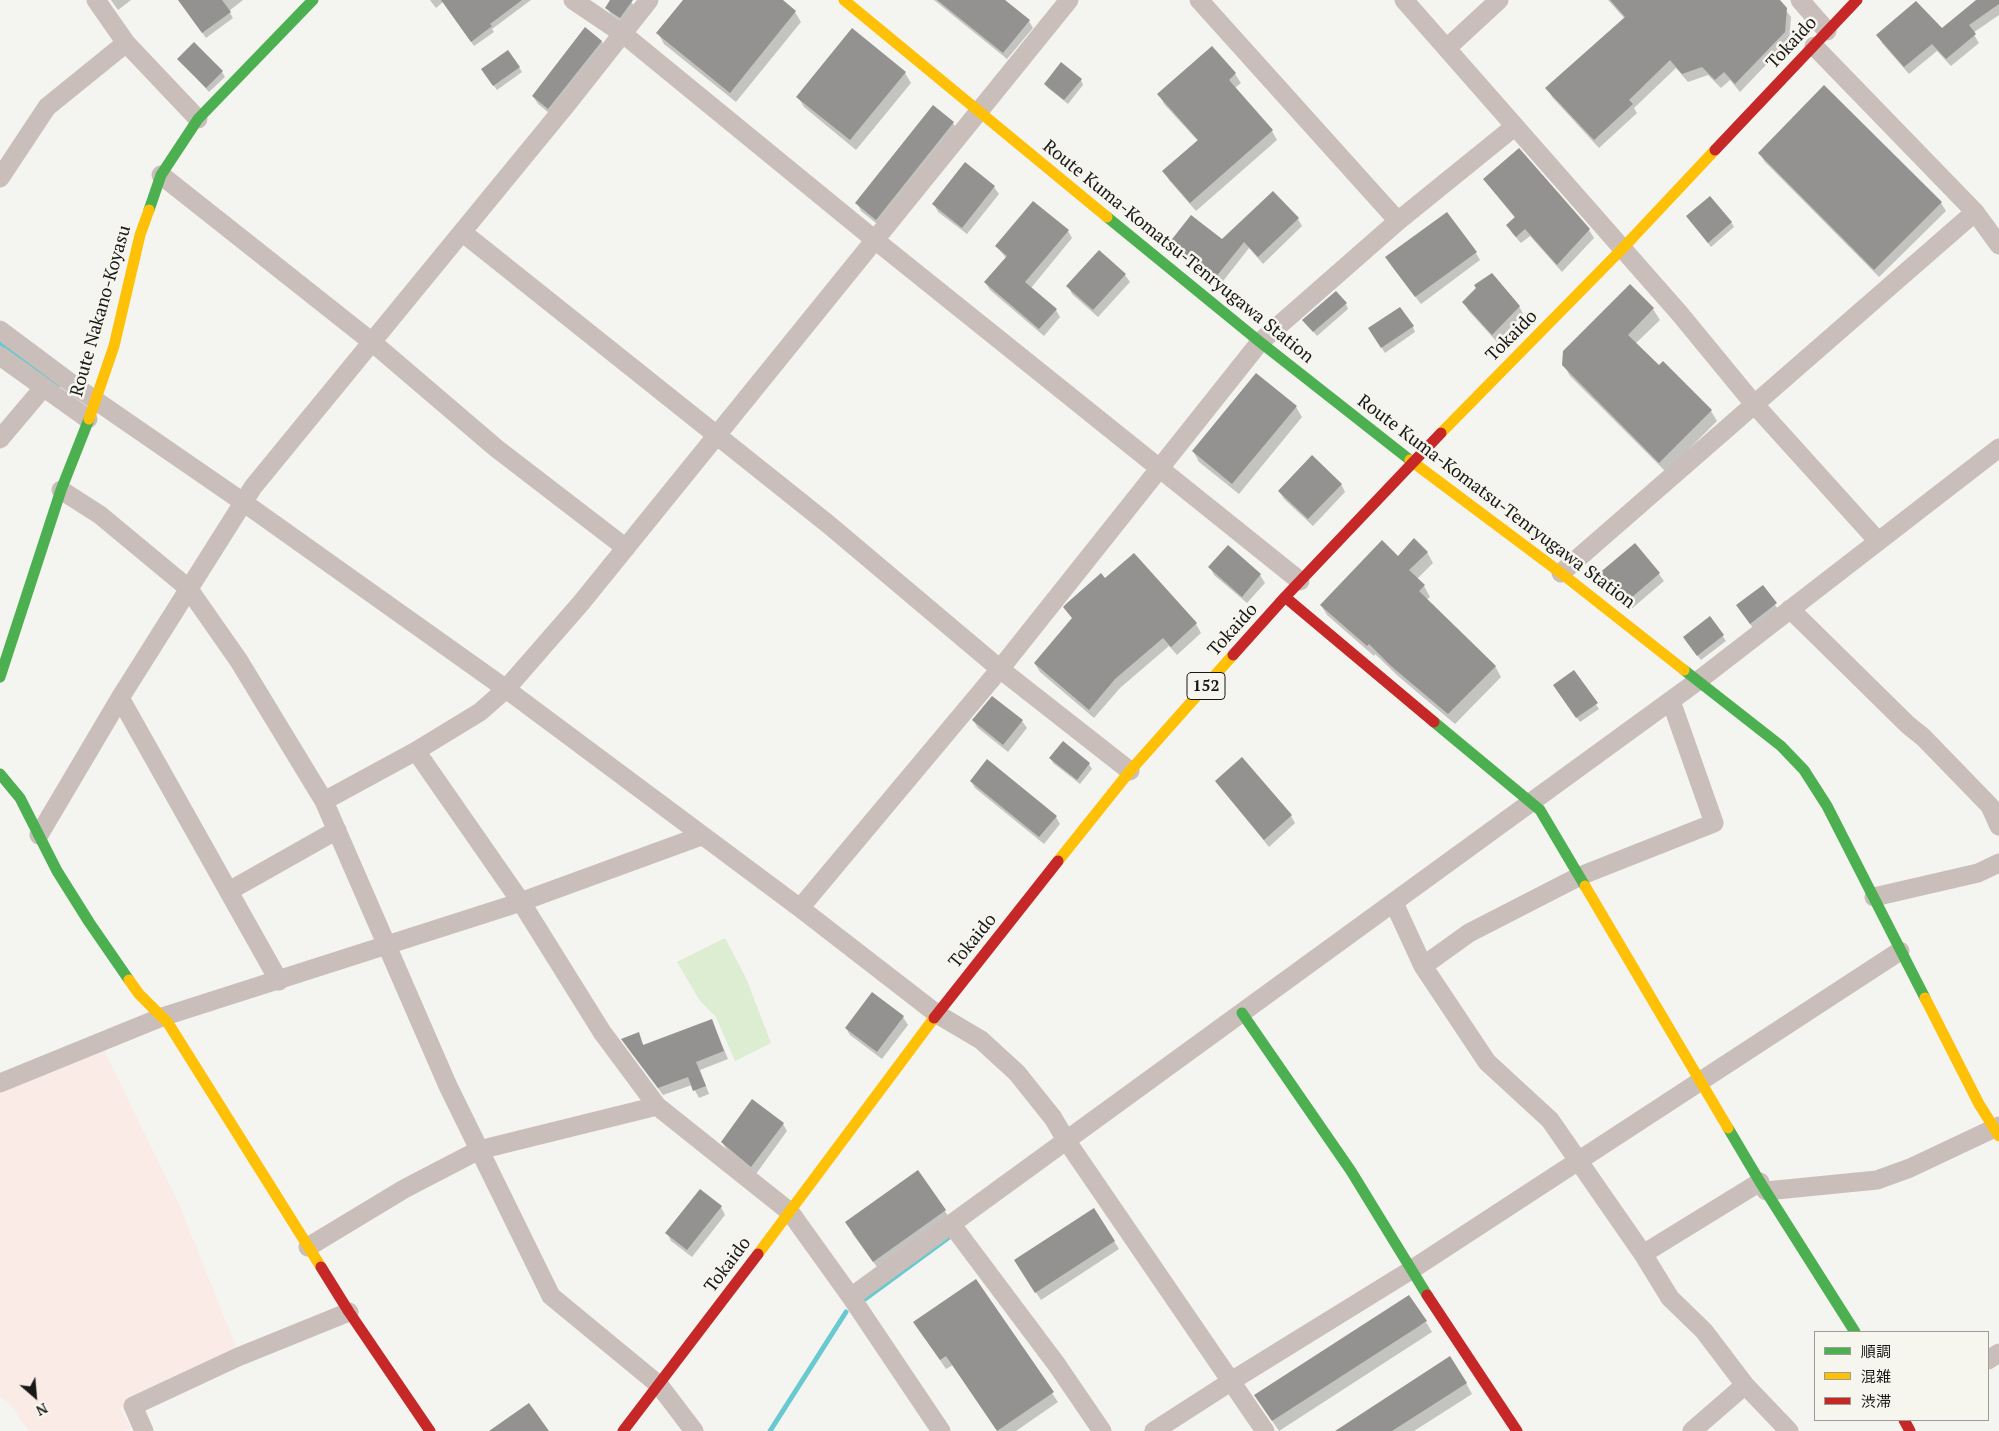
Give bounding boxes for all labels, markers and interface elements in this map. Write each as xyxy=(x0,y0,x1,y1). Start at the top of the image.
street label: Tokaido xyxy=(1762,12,1822,74)
street label: Route Kuma-Komatsu-Tenryugawa Station xyxy=(1038,136,1318,368)
street label: Route Nakano-Koyasu xyxy=(66,223,136,399)
street label: Tokaido xyxy=(1482,306,1542,366)
street label: Route Kuma-Komatsu-Tenryugawa Station xyxy=(1353,390,1639,614)
street label: Tokaido xyxy=(1204,599,1262,661)
road number: 152 xyxy=(1187,672,1225,699)
street label: Tokaido xyxy=(945,909,1001,973)
street label: Tokaido xyxy=(700,1233,756,1297)
legend xyxy=(1814,1331,1989,1421)
text: 順調 xyxy=(1861,1341,1891,1361)
text: 混雑 xyxy=(1861,1366,1891,1386)
north arrow xyxy=(10,1371,60,1421)
text: 渋滞 xyxy=(1861,1391,1891,1411)
text: N xyxy=(33,1399,51,1421)

